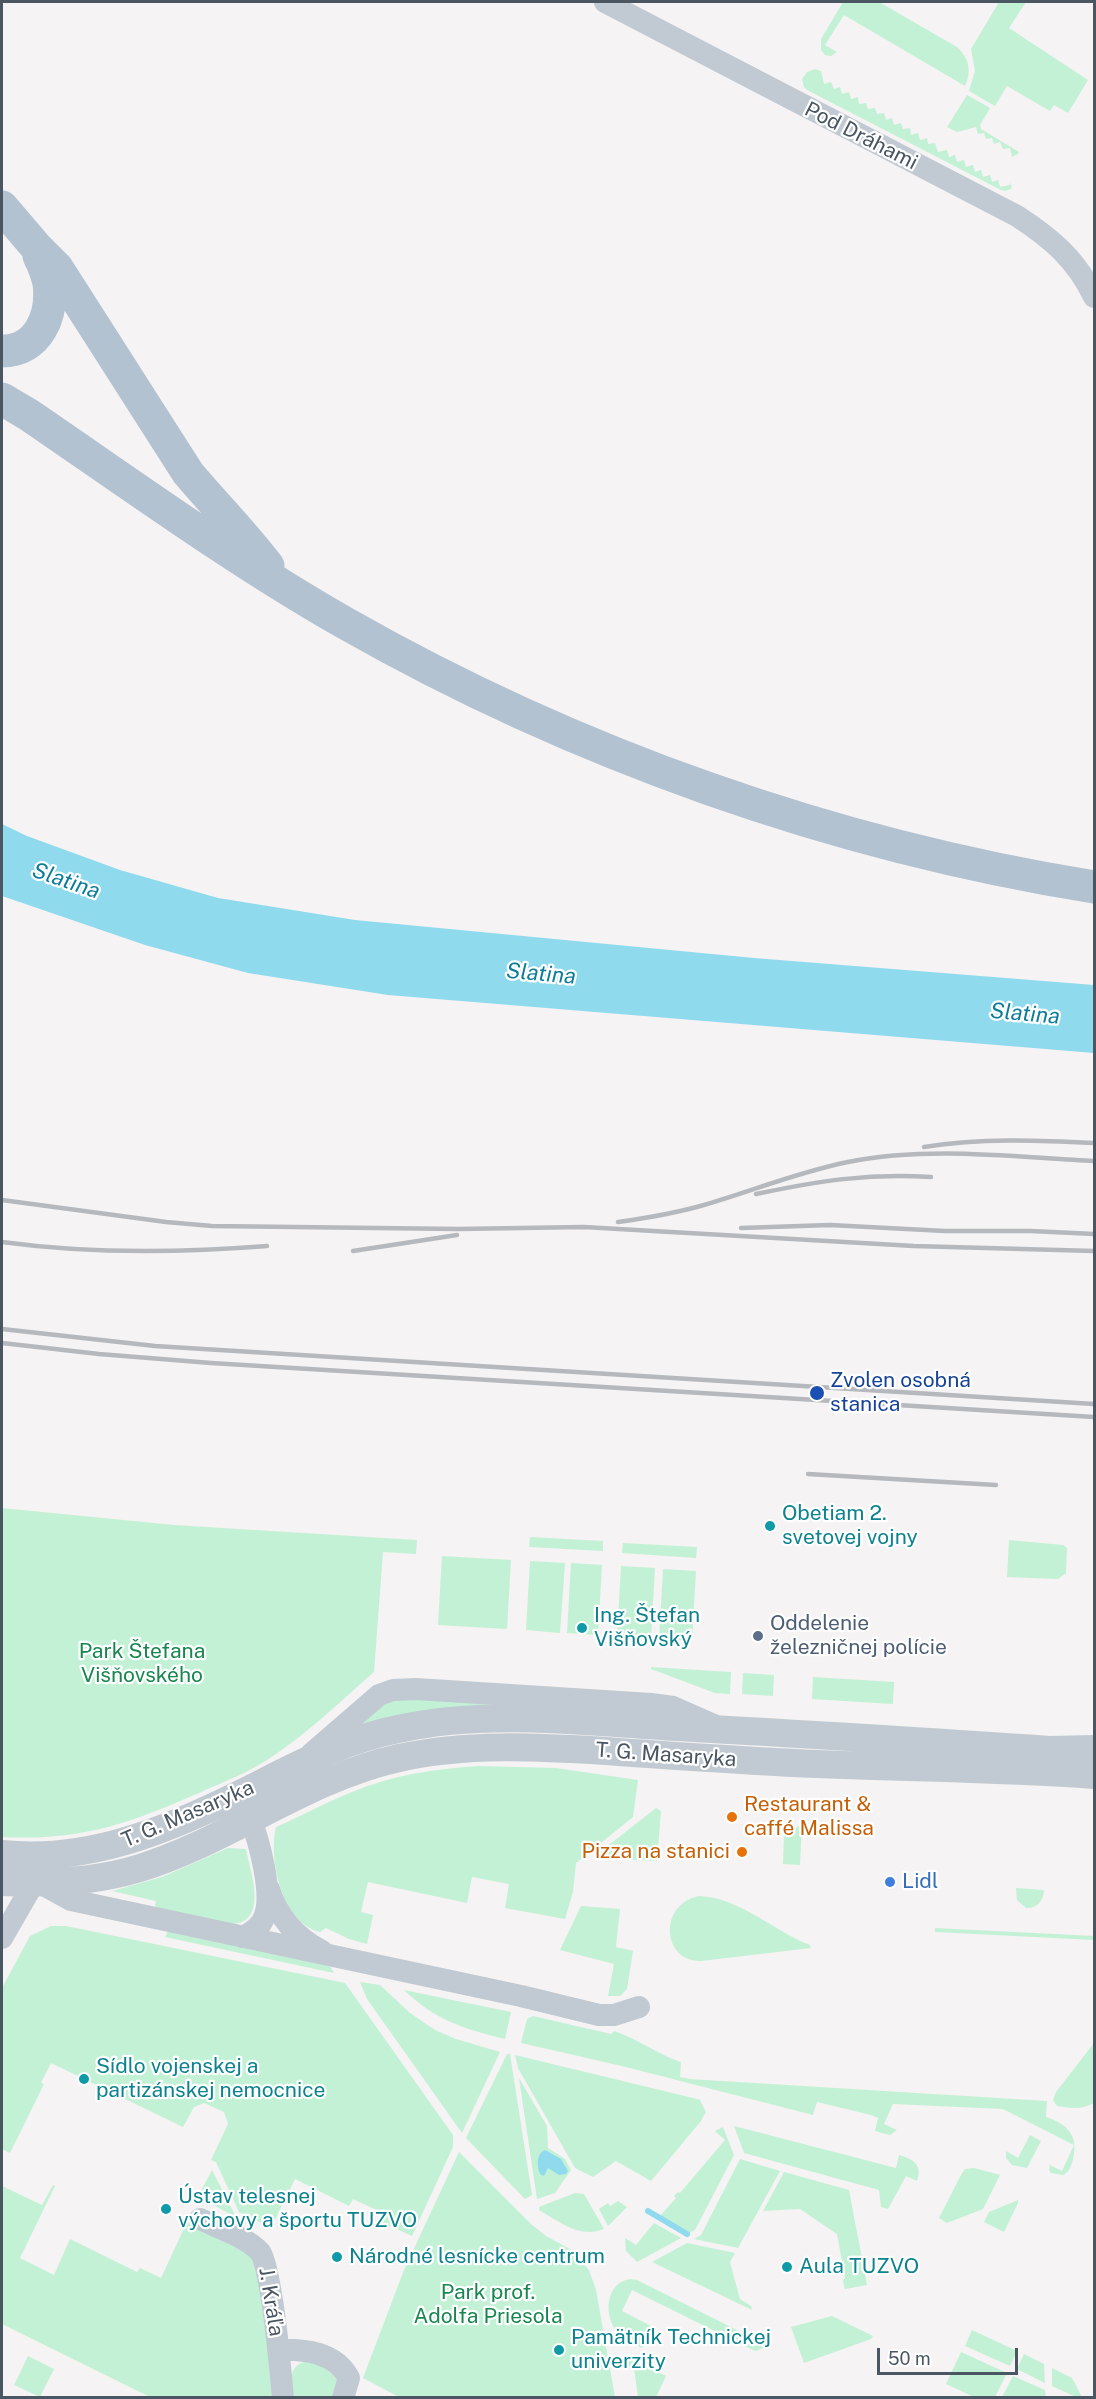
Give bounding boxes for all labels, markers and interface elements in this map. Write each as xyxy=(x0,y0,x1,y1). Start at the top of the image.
street label: Pod Dráhami xyxy=(800,97,922,175)
water label: Slatina xyxy=(29,857,103,905)
water label: Slatina xyxy=(505,958,577,990)
water label: Slatina xyxy=(989,998,1061,1030)
place label: Zvolen osobná stanica xyxy=(830,1368,971,1418)
marker: Zvolen osobná stanica xyxy=(808,1384,826,1402)
place label: Obetiam 2. svetovej vojny xyxy=(782,1501,918,1551)
marker: Obetiam 2. svetovej vojny xyxy=(763,1519,777,1533)
place label: Ing. Štefan Višňovský xyxy=(594,1603,700,1653)
place label: Oddelenie železničnej polície xyxy=(770,1611,947,1661)
marker: Ing. Štefan Višňovský xyxy=(575,1621,589,1635)
marker: Oddelenie železničnej polície xyxy=(751,1629,765,1643)
park label: Park Štefana Višňovského xyxy=(79,1639,205,1689)
street label: T. G. Masaryka xyxy=(595,1738,737,1772)
street label: T. G. Masaryka xyxy=(118,1775,258,1853)
place label: Restaurant & caffé Malissa xyxy=(744,1792,874,1842)
marker: Restaurant & caffé Malissa xyxy=(725,1810,739,1824)
place label: Pizza na stanici xyxy=(582,1839,730,1865)
marker: Pizza na stanici xyxy=(735,1845,749,1859)
place label: Lidl xyxy=(902,1869,938,1895)
marker: Lidl xyxy=(883,1875,897,1889)
place label: Sídlo vojenskej a partizánskej nemocnice xyxy=(96,2054,325,2104)
marker: Sídlo vojenskej a partizánskej nemocnice xyxy=(77,2072,91,2086)
place label: Ústav telesnej výchovy a športu TUZVO xyxy=(178,2184,417,2234)
marker: Ústav telesnej výchovy a športu TUZVO xyxy=(159,2202,173,2216)
place label: Národné lesnícke centrum xyxy=(349,2244,605,2270)
marker: Národné lesnícke centrum xyxy=(330,2250,344,2264)
place label: Aula TUZVO xyxy=(799,2254,919,2280)
marker: Aula TUZVO xyxy=(780,2260,794,2274)
street label: J. Kráľa xyxy=(253,2266,289,2338)
park label: Park prof. Adolfa Priesola xyxy=(414,2280,562,2330)
place label: Pamätník Technickej univerzity xyxy=(571,2325,771,2375)
scale bar xyxy=(880,2336,1021,2374)
marker: Pamätník Technickej univerzity xyxy=(552,2343,566,2357)
text: 50 m xyxy=(888,2348,931,2369)

